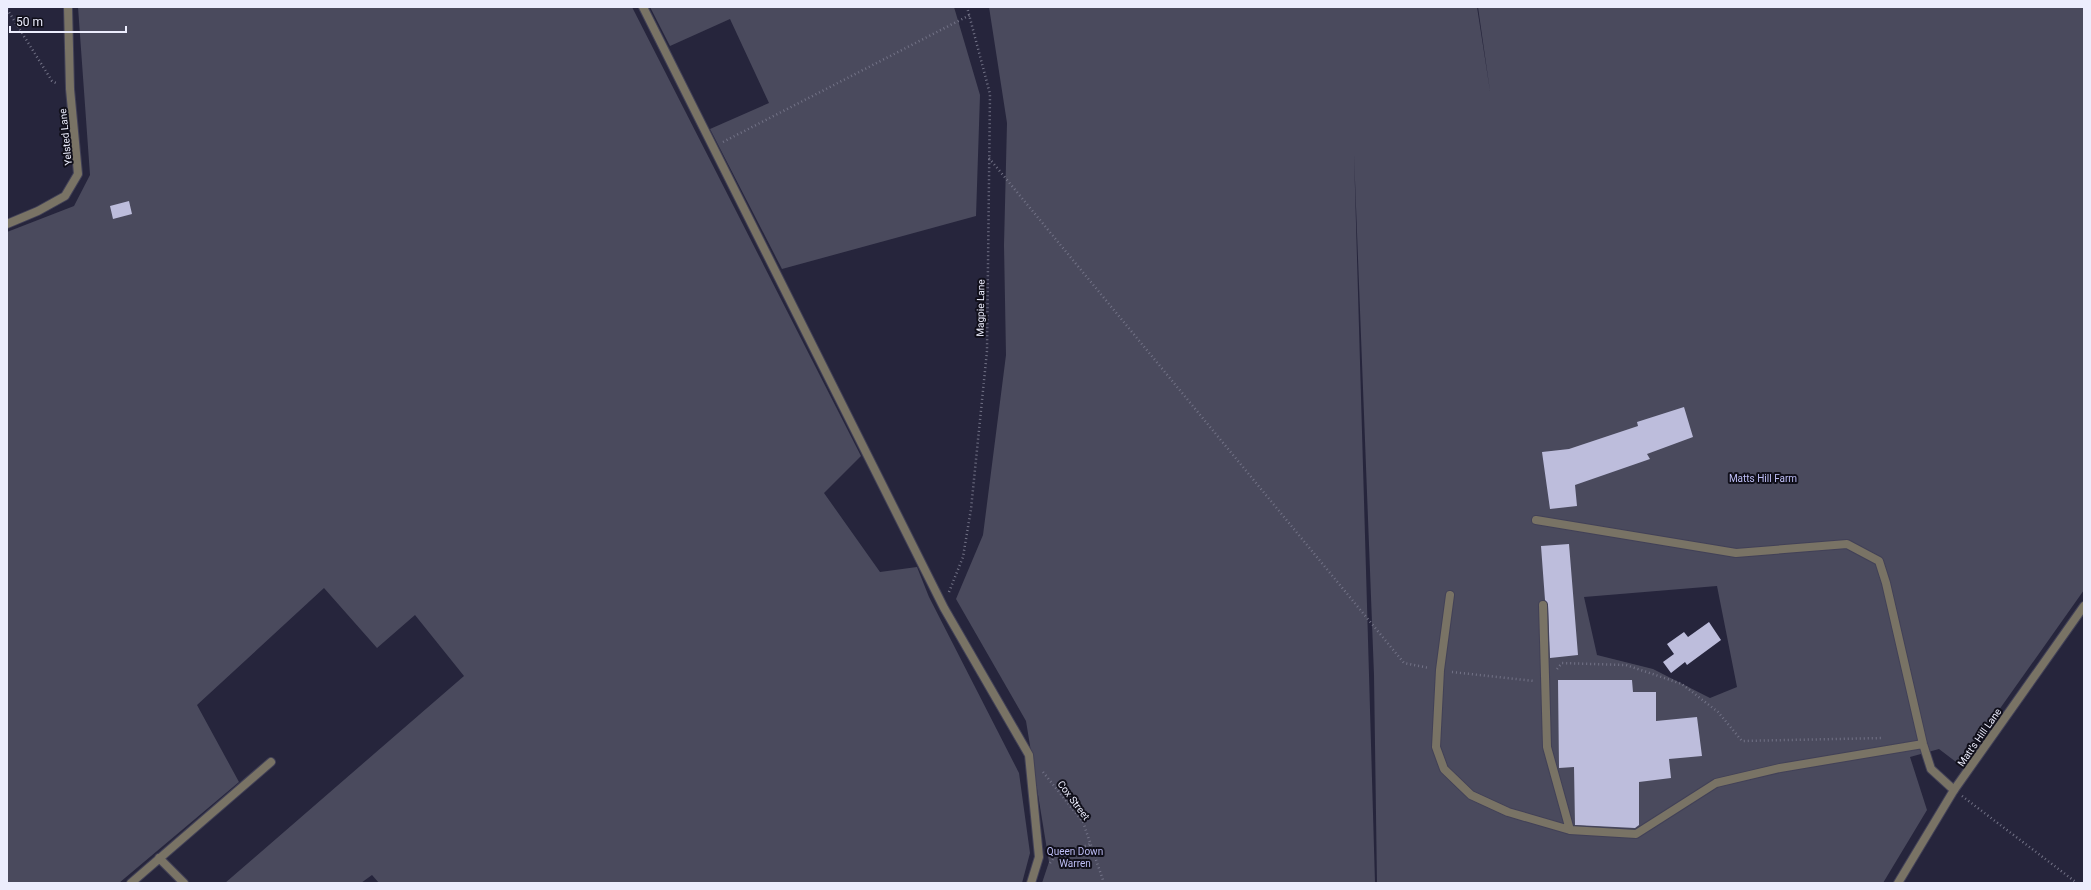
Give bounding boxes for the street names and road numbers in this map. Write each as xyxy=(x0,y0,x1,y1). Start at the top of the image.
street label: Yelsted Lane xyxy=(57,108,74,166)
street label: Magpie Lane xyxy=(975,279,986,337)
street label: Matt's Hill Lane xyxy=(1955,706,2003,768)
street label: Cox Street xyxy=(1055,779,1092,822)

